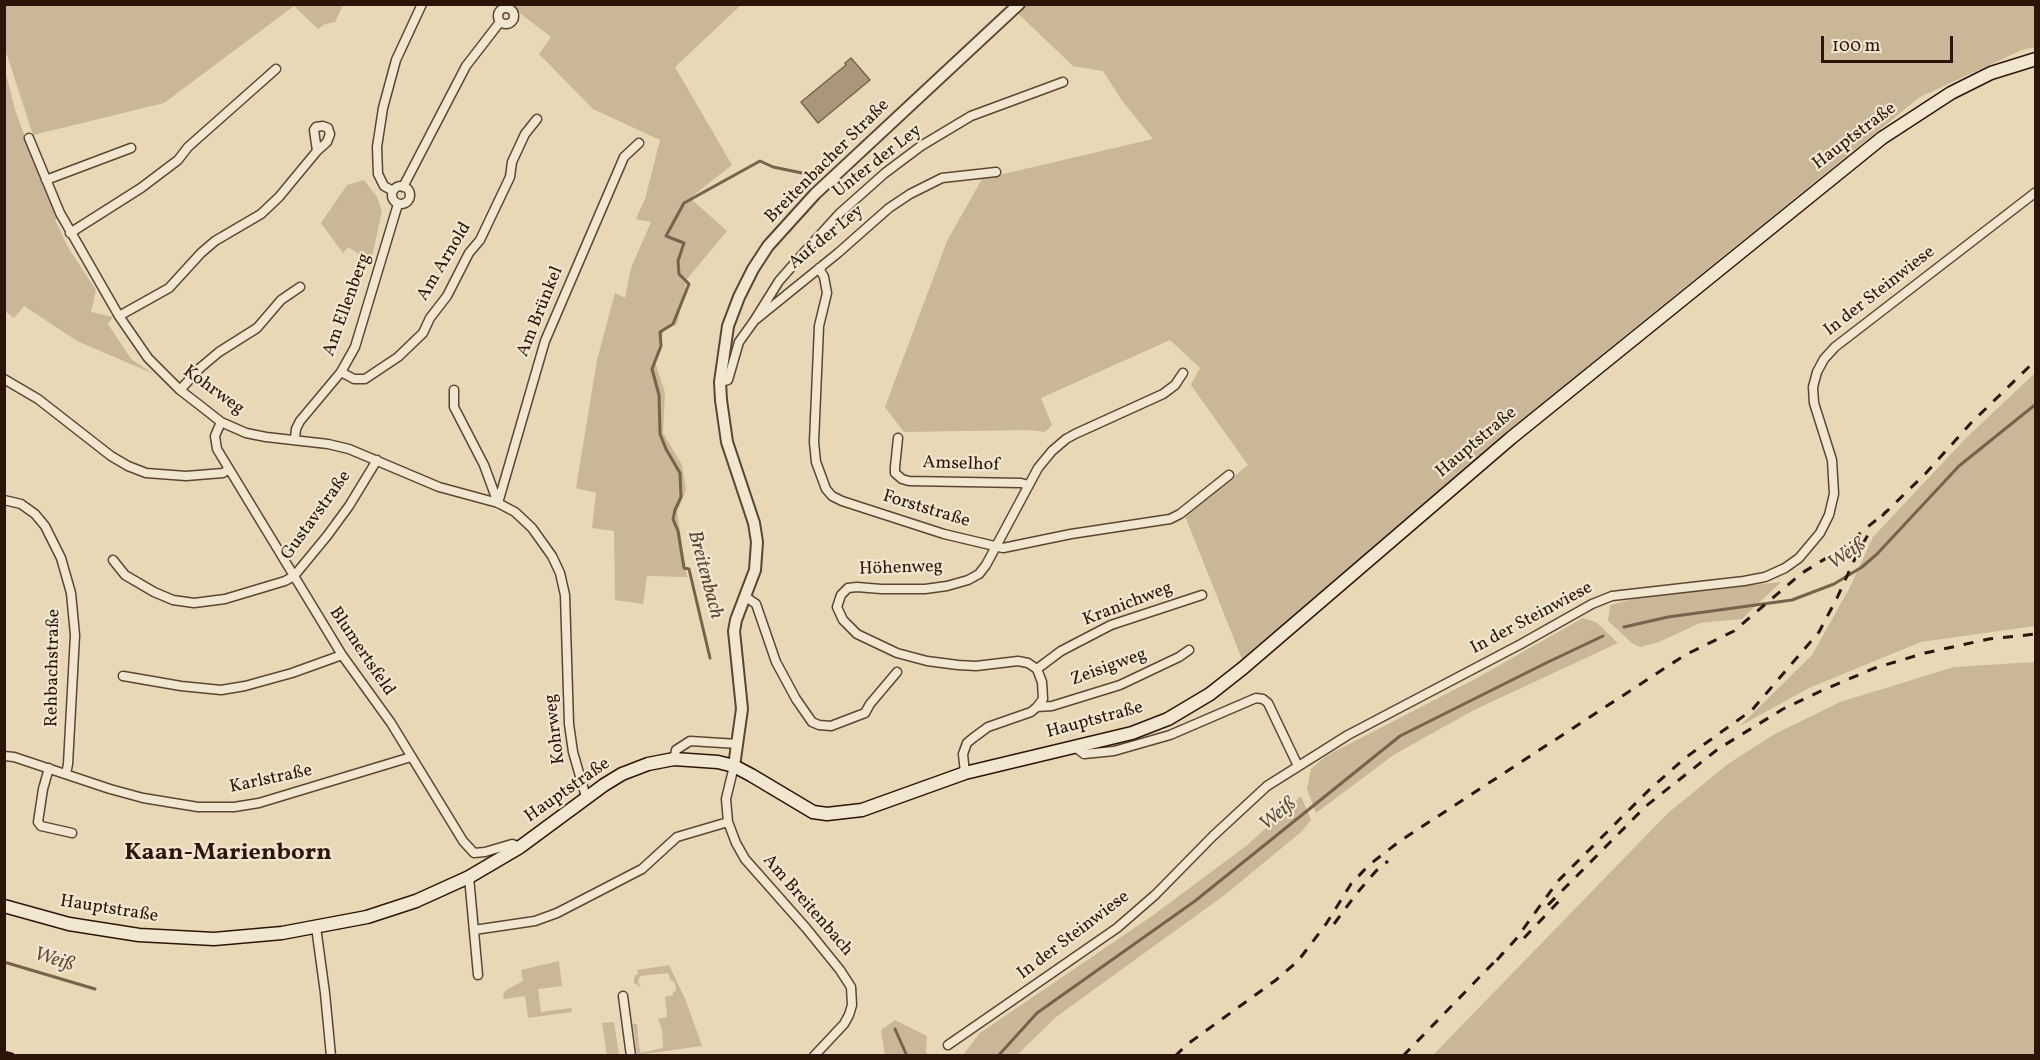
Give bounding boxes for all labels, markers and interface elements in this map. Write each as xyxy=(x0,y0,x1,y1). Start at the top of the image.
scale bar xyxy=(1824,24,1956,62)
text: 100 m xyxy=(1832,34,1881,59)
street label: Breitenbacher Straße xyxy=(761,95,895,229)
street label: Hauptstraße xyxy=(1809,99,1901,175)
street label: Unter der Ley xyxy=(829,121,927,203)
street label: Auf der Ley xyxy=(785,201,869,275)
street label: Am Arnold xyxy=(413,219,477,305)
street label: In der Steinwiese xyxy=(1820,242,1940,342)
street label: Am Ellenberg xyxy=(319,250,377,360)
street label: Am Brünkel xyxy=(513,264,569,360)
street label: Kohrweg xyxy=(178,362,248,420)
street label: Hauptstraße xyxy=(1432,403,1522,483)
street label: Amselhof xyxy=(922,453,1000,477)
street label: Gustavstraße xyxy=(277,467,357,565)
street label: Forststraße xyxy=(880,486,972,534)
water label: Breitenbach xyxy=(681,528,727,622)
water label: Weiß xyxy=(1824,533,1872,577)
street label: Höhenweg xyxy=(859,557,943,581)
street label: Kranichweg xyxy=(1080,578,1176,632)
street label: In der Steinwiese xyxy=(1467,578,1597,660)
street label: Blumertsfeld xyxy=(323,603,399,701)
street label: Rehbachstraße xyxy=(42,609,66,727)
street label: Zeisigweg xyxy=(1068,644,1150,692)
street label: Kohrweg xyxy=(541,693,571,765)
street label: Hauptstraße xyxy=(1044,698,1146,744)
street label: Hauptstraße xyxy=(521,754,615,828)
street label: Karlstraße xyxy=(228,761,314,799)
water label: Weiß xyxy=(1256,793,1302,837)
district label: Kaan-Marienborn xyxy=(124,841,332,869)
street label: Am Breitenbach xyxy=(757,851,857,961)
street label: In der Steinwiese xyxy=(1014,887,1134,985)
street label: Hauptstraße xyxy=(58,892,160,928)
water label: Weiß xyxy=(31,944,77,978)

